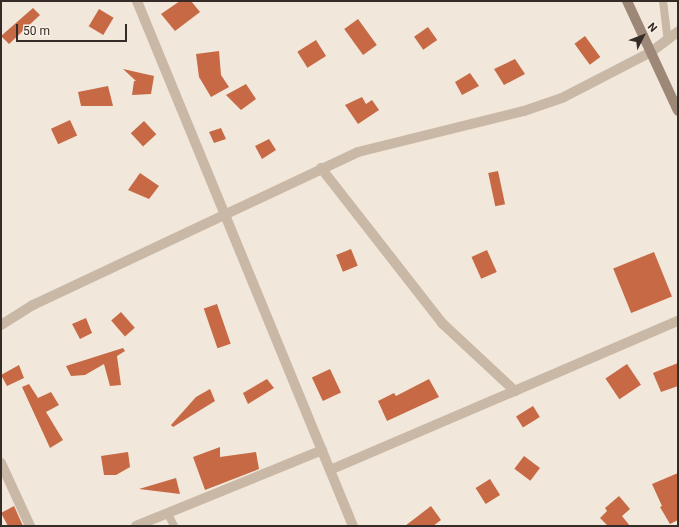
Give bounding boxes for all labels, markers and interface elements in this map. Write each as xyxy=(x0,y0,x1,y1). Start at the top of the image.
scale bar xyxy=(18,16,129,42)
north arrow xyxy=(623,16,663,56)
text: N xyxy=(645,20,660,35)
text: 50 m xyxy=(23,24,50,38)

